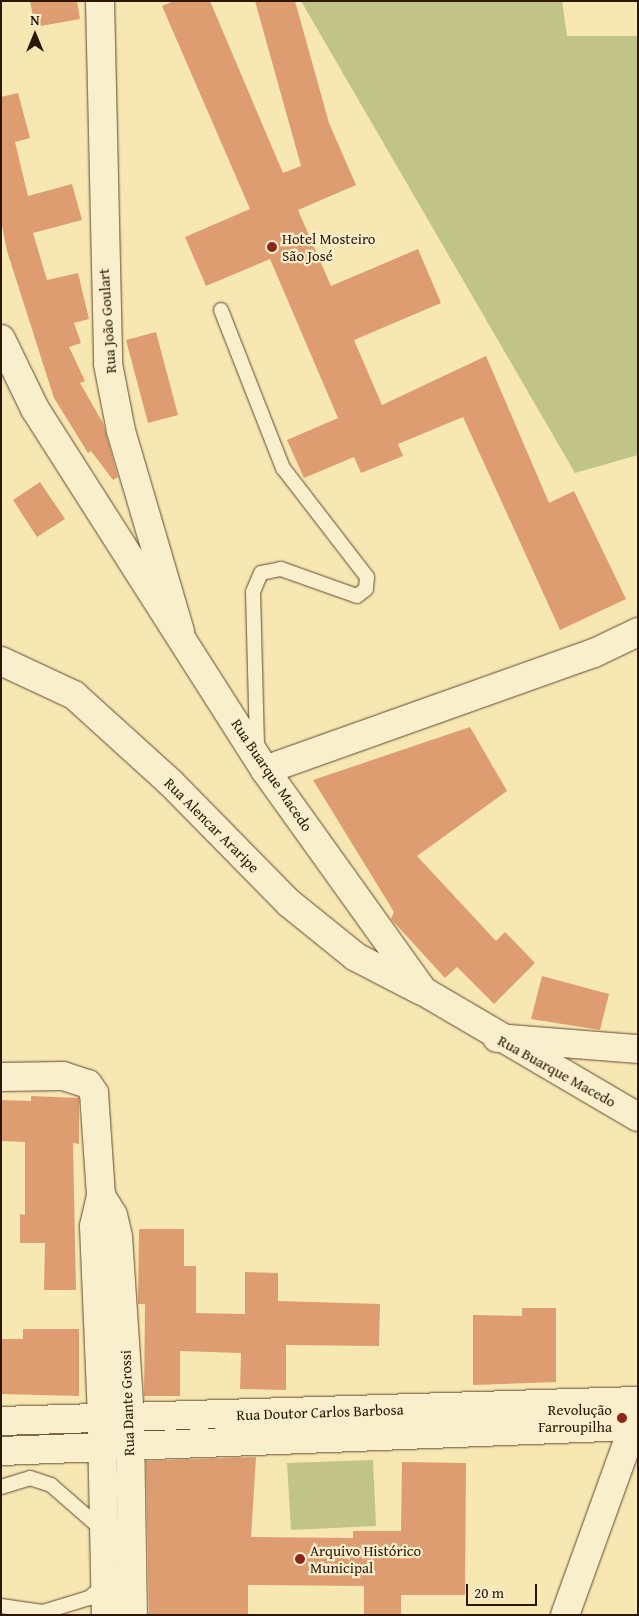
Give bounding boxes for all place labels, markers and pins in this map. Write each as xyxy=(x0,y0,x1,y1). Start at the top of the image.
place label: Hotel Mosteiro São José xyxy=(282,229,376,264)
marker: Hotel Mosteiro São José xyxy=(266,241,278,253)
place label: Revolução Farroupilha xyxy=(538,1400,612,1435)
marker: Revolução Farroupilha xyxy=(616,1412,628,1424)
place label: Arquivo Histórico Municipal xyxy=(310,1541,421,1576)
marker: Arquivo Histórico Municipal xyxy=(294,1553,306,1565)

